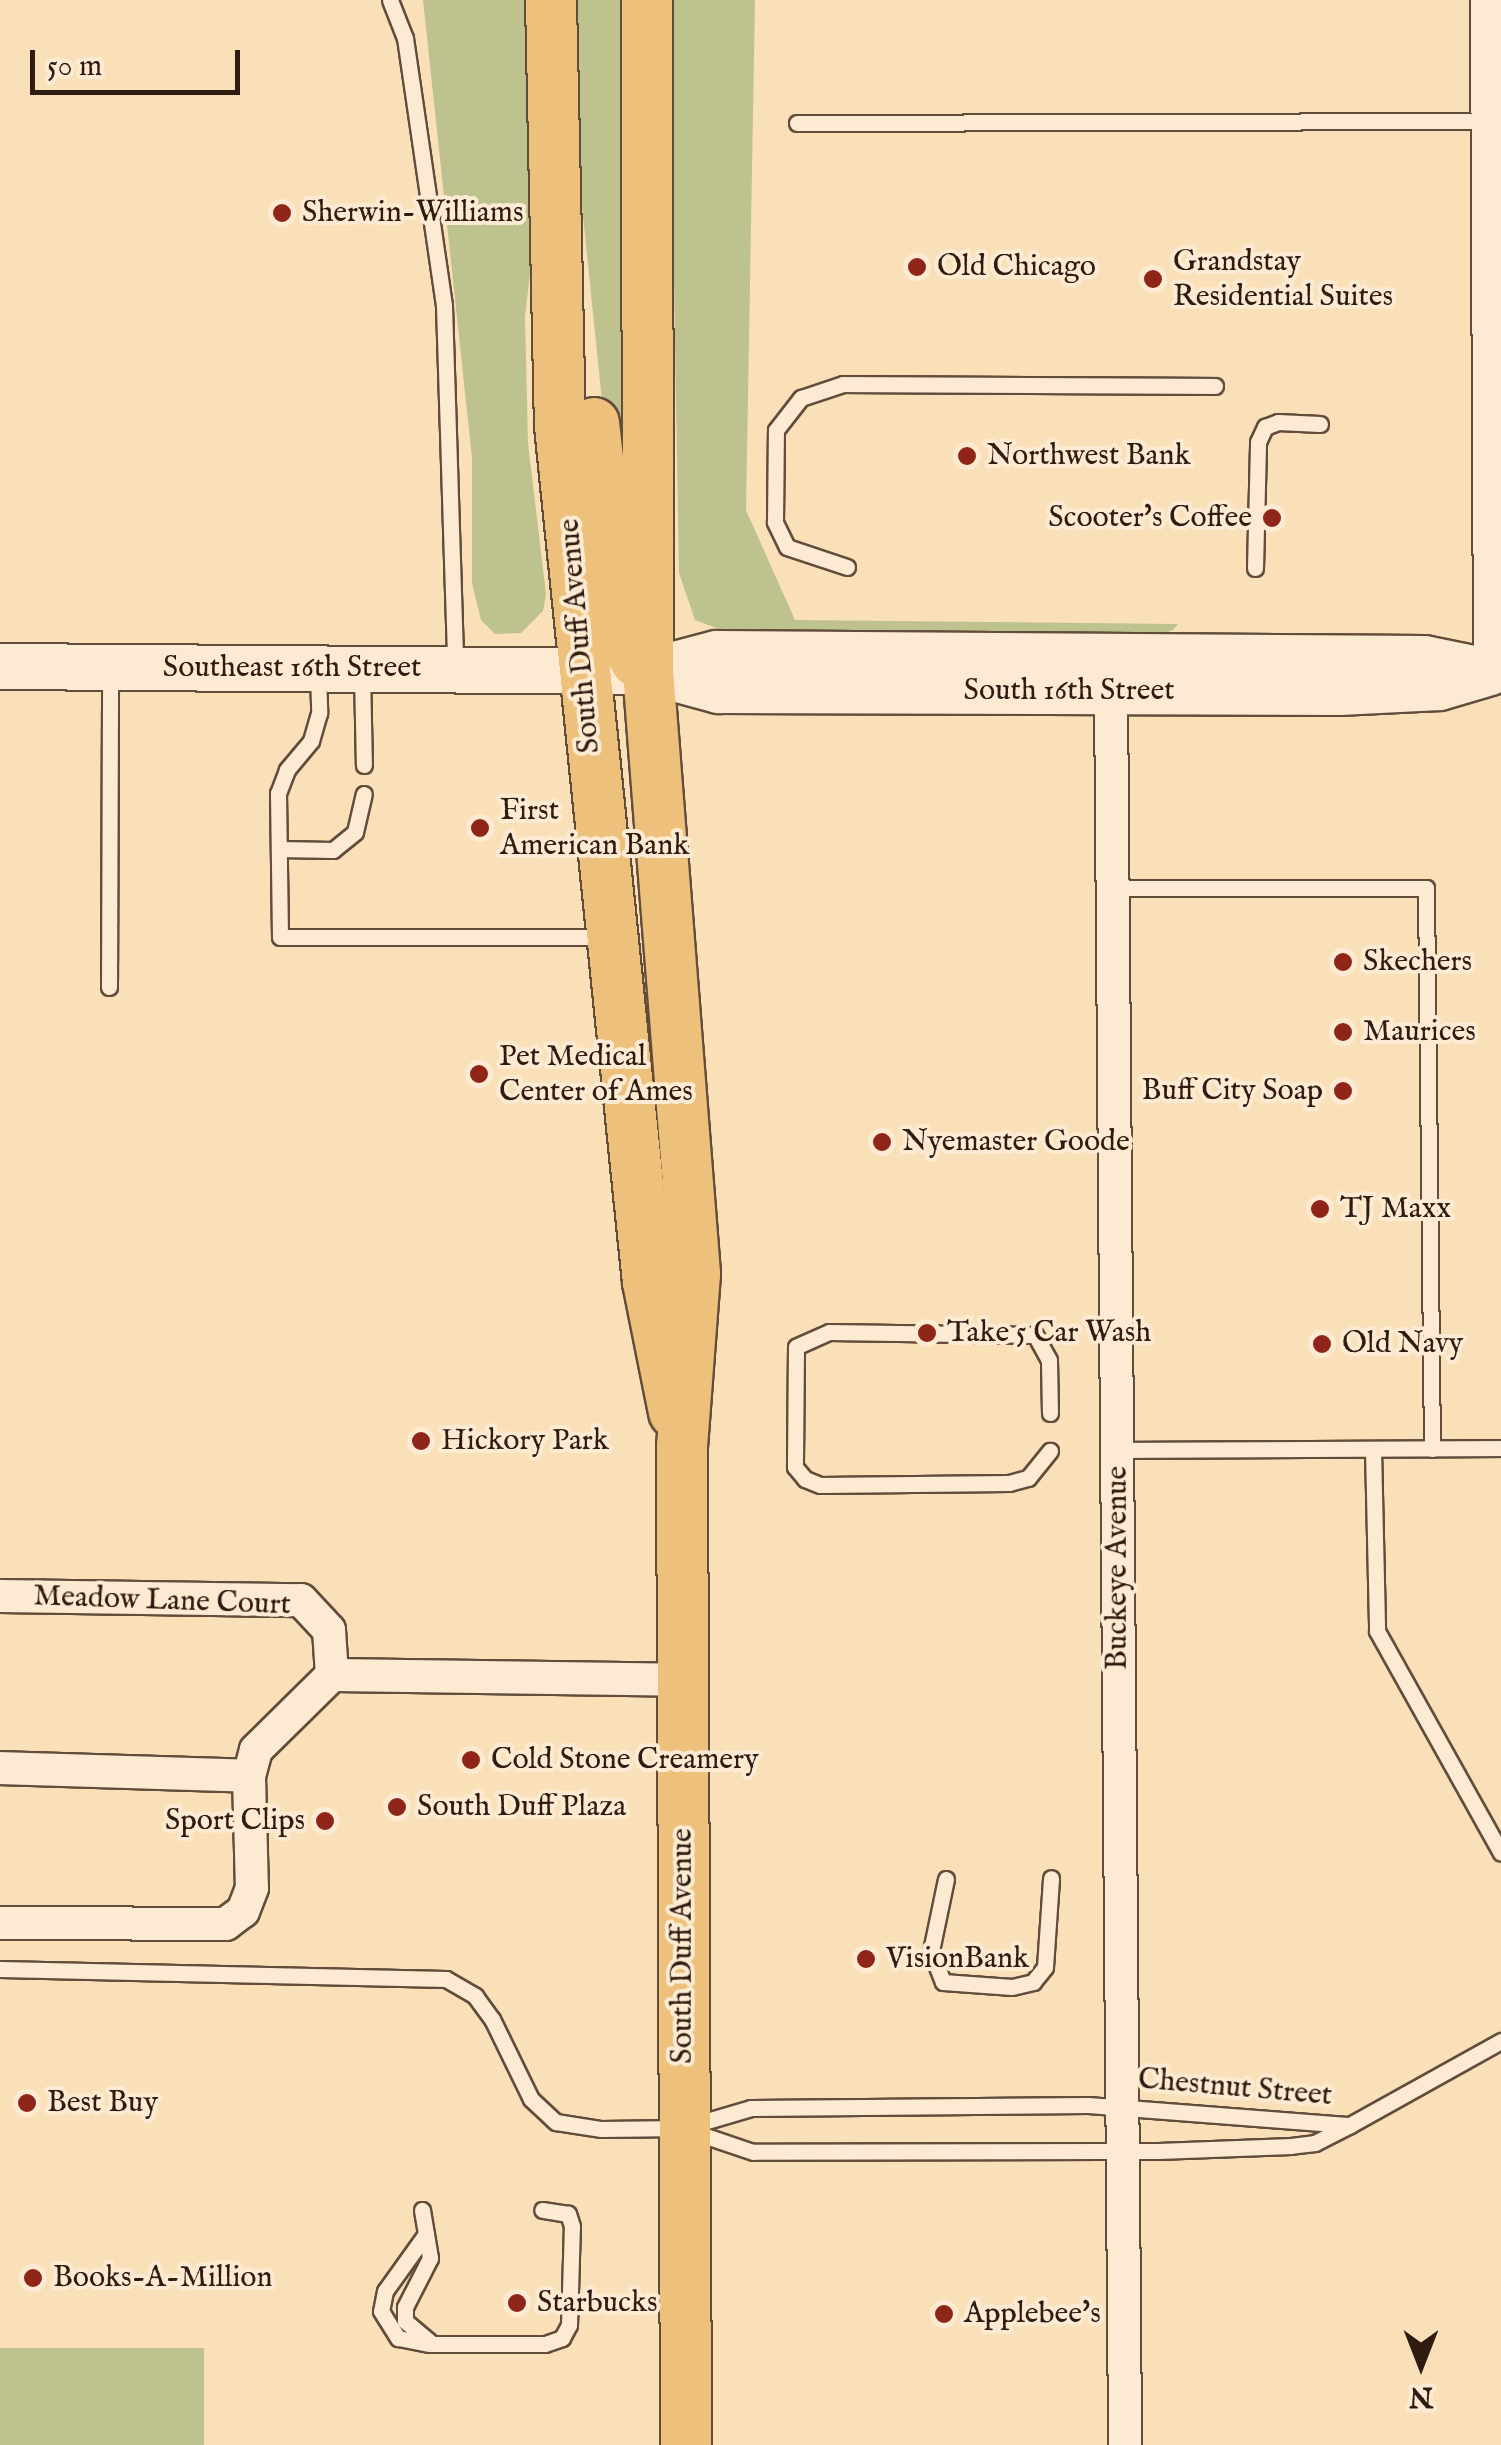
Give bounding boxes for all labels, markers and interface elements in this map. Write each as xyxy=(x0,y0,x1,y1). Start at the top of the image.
scale bar xyxy=(35,30,245,92)
text: 50 m xyxy=(47,48,102,86)
place label: Sherwin-Williams xyxy=(302,195,523,231)
marker: Sherwin-Williams xyxy=(271,202,293,224)
place label: Grandstay Residential Suites xyxy=(1173,244,1393,314)
place label: Old Chicago xyxy=(937,249,1096,285)
marker: Old Chicago xyxy=(906,256,928,278)
marker: Grandstay Residential Suites xyxy=(1142,268,1164,290)
place label: Northwest Bank xyxy=(987,438,1191,474)
marker: Northwest Bank xyxy=(956,445,978,467)
place label: Scooter's Coffee xyxy=(1048,500,1252,536)
marker: Scooter's Coffee xyxy=(1261,507,1283,529)
street label: South Duff Avenue xyxy=(552,517,608,755)
street label: Southeast 16th Street xyxy=(163,650,421,686)
street label: South 16th Street xyxy=(964,673,1174,709)
place label: First American Bank xyxy=(500,793,689,864)
marker: First American Bank xyxy=(469,817,491,839)
place label: Skechers xyxy=(1363,944,1472,980)
marker: Skechers xyxy=(1332,951,1354,973)
place label: Maurices xyxy=(1363,1014,1476,1050)
marker: Maurices xyxy=(1332,1021,1354,1043)
place label: Pet Medical Center of Ames xyxy=(499,1039,693,1110)
marker: Pet Medical Center of Ames xyxy=(468,1063,490,1085)
place label: Buff City Soap xyxy=(1142,1073,1323,1109)
marker: Buff City Soap xyxy=(1332,1080,1354,1102)
place label: Nyemaster Goode xyxy=(902,1124,1130,1160)
marker: Nyemaster Goode xyxy=(871,1131,893,1153)
place label: TJ Maxx xyxy=(1340,1191,1451,1227)
marker: TJ Maxx xyxy=(1309,1198,1331,1220)
place label: Take 5 Car Wash xyxy=(947,1315,1151,1351)
marker: Take 5 Car Wash xyxy=(916,1322,938,1344)
place label: Old Navy xyxy=(1342,1326,1463,1362)
marker: Old Navy xyxy=(1311,1333,1333,1355)
place label: Hickory Park xyxy=(441,1423,609,1459)
marker: Hickory Park xyxy=(410,1430,432,1452)
street label: Buckeye Avenue xyxy=(1100,1466,1136,1670)
street label: Meadow Lane Court xyxy=(33,1579,291,1623)
place label: Cold Stone Creamery xyxy=(491,1742,759,1778)
marker: Cold Stone Creamery xyxy=(460,1749,482,1771)
place label: South Duff Plaza xyxy=(417,1789,626,1825)
marker: South Duff Plaza xyxy=(386,1796,408,1818)
place label: Sport Clips xyxy=(165,1803,305,1839)
marker: Sport Clips xyxy=(314,1810,336,1832)
street label: South Duff Avenue xyxy=(665,1828,701,2064)
place label: VisionBank xyxy=(886,1941,1029,1977)
marker: VisionBank xyxy=(855,1948,877,1970)
street label: Chestnut Street xyxy=(1136,2062,1334,2114)
place label: Best Buy xyxy=(47,2085,158,2121)
marker: Best Buy xyxy=(16,2092,38,2114)
place label: Books-A-Million xyxy=(53,2260,272,2296)
marker: Books-A-Million xyxy=(22,2267,44,2289)
place label: Starbucks xyxy=(537,2285,658,2321)
marker: Starbucks xyxy=(506,2292,528,2314)
place label: Applebee's xyxy=(964,2296,1101,2332)
marker: Applebee's xyxy=(933,2303,955,2325)
north arrow xyxy=(1371,2315,1471,2415)
text: N xyxy=(1409,2378,1433,2413)

